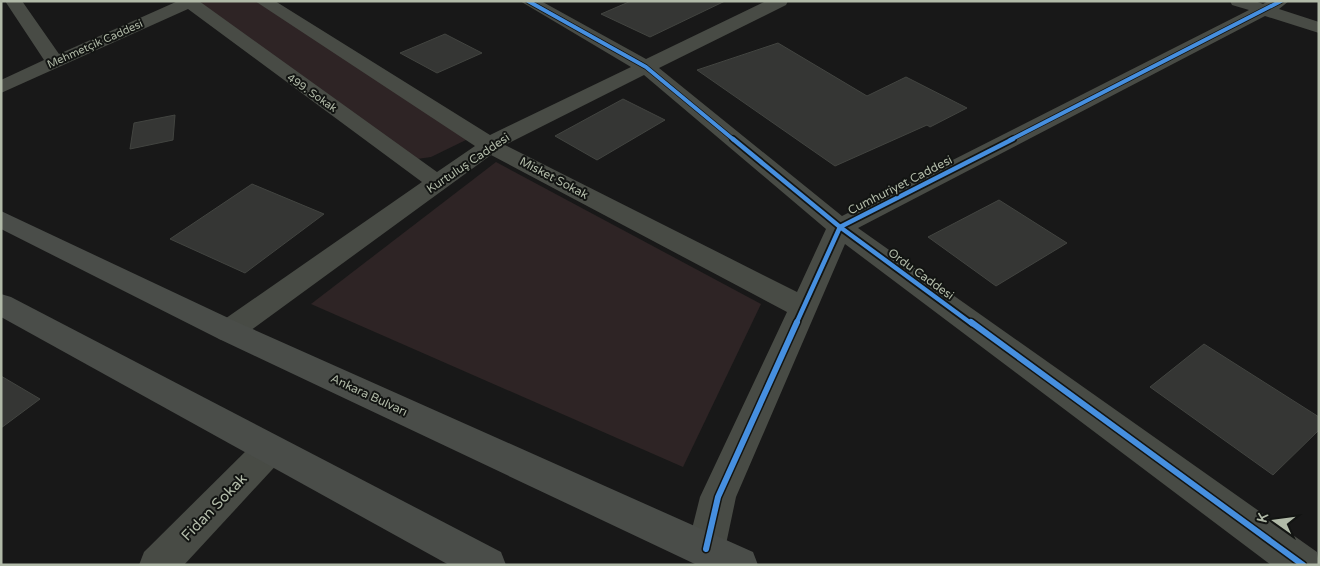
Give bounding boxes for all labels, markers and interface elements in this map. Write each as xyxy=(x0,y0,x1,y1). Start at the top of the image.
street label: Mehmetçik Caddesi xyxy=(45,17,145,71)
street label: 499. Sokak xyxy=(285,71,339,115)
street label: Kurtuluş Caddesi xyxy=(424,130,512,196)
street label: Cumhuriyet Caddesi xyxy=(845,153,955,217)
street label: Misket Sokak xyxy=(517,154,591,202)
street label: Ordu Caddesi xyxy=(885,245,957,303)
street label: Ankara Bulvarı xyxy=(328,371,410,419)
street label: Fidan Sokak xyxy=(177,470,251,544)
north arrow xyxy=(1250,496,1300,546)
text: K xyxy=(1253,511,1272,525)

